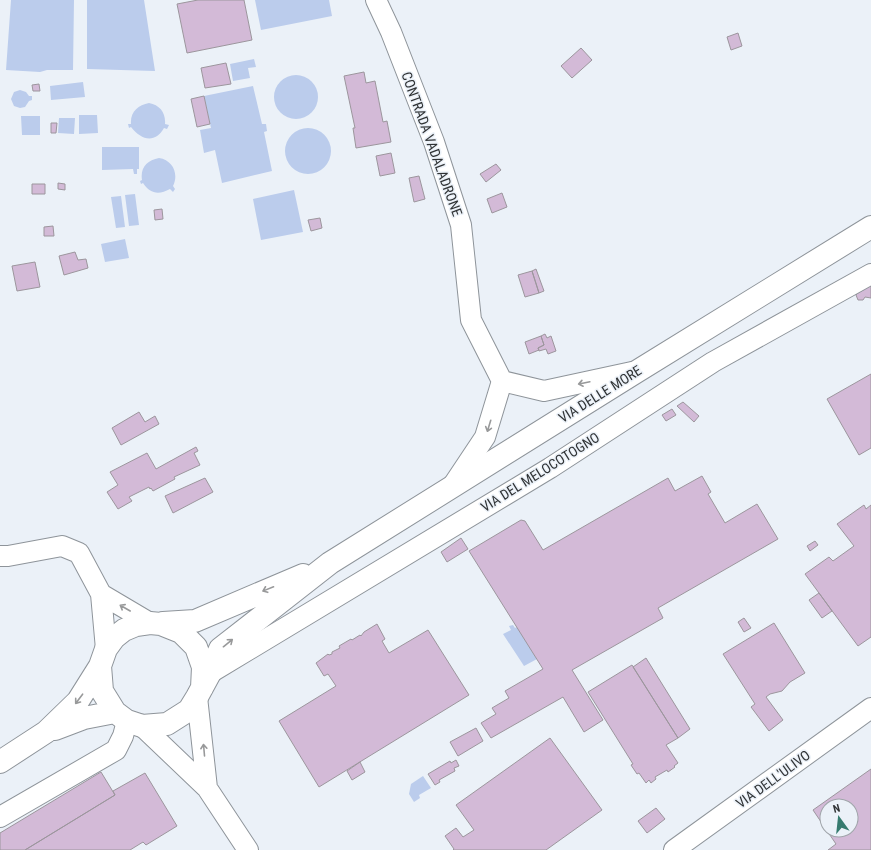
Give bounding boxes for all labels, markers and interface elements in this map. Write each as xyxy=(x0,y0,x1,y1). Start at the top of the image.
street label: CONTRADA VADALADRONE xyxy=(398,70,466,218)
street label: VIA DELLE MORE xyxy=(556,362,644,426)
one-way arrow xyxy=(578,379,591,387)
one-way arrow xyxy=(484,420,492,432)
street label: VIA DEL MELOCOTOGNO xyxy=(478,429,602,515)
one-way arrow xyxy=(262,586,274,593)
one-way arrow xyxy=(119,604,131,612)
one-way arrow xyxy=(222,638,233,647)
one-way arrow xyxy=(75,693,83,704)
one-way arrow xyxy=(200,744,207,757)
street label: VIA DELL'ULIVO xyxy=(733,747,813,811)
north arrow xyxy=(819,798,859,838)
text: N xyxy=(832,802,842,816)

